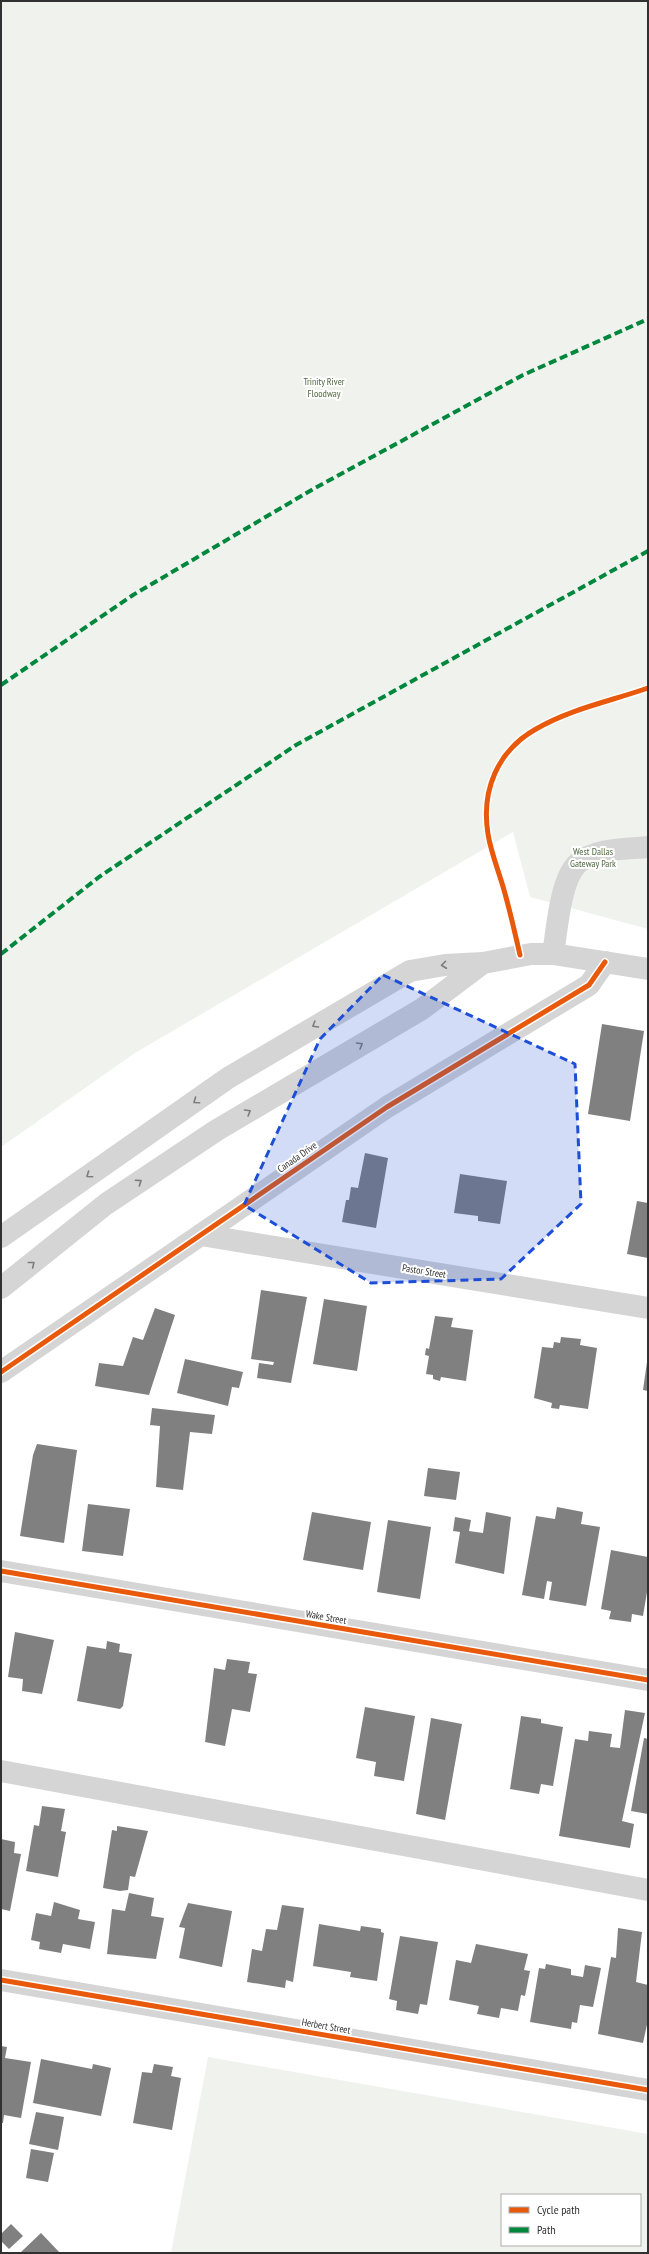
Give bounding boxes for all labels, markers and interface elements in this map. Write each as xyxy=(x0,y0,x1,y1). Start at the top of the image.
park label: Trinity River Floodway xyxy=(303,375,345,400)
park label: West Dallas Gateway Park xyxy=(570,845,616,870)
one-way arrow xyxy=(441,961,447,970)
one-way arrow xyxy=(312,1021,319,1028)
one-way arrow xyxy=(356,1043,363,1050)
one-way arrow xyxy=(193,1096,200,1103)
one-way arrow xyxy=(244,1109,251,1116)
street label: Canada Drive xyxy=(275,1139,319,1175)
one-way arrow xyxy=(87,1170,94,1177)
one-way arrow xyxy=(135,1179,142,1187)
street label: Pastor Street xyxy=(401,1261,447,1281)
one-way arrow xyxy=(27,1262,35,1269)
street label: Wake Street xyxy=(305,1607,348,1627)
street label: Herbert Street xyxy=(301,2015,352,2037)
legend xyxy=(501,2194,641,2246)
text: Cycle path xyxy=(537,2202,580,2217)
text: Path xyxy=(537,2222,555,2237)

